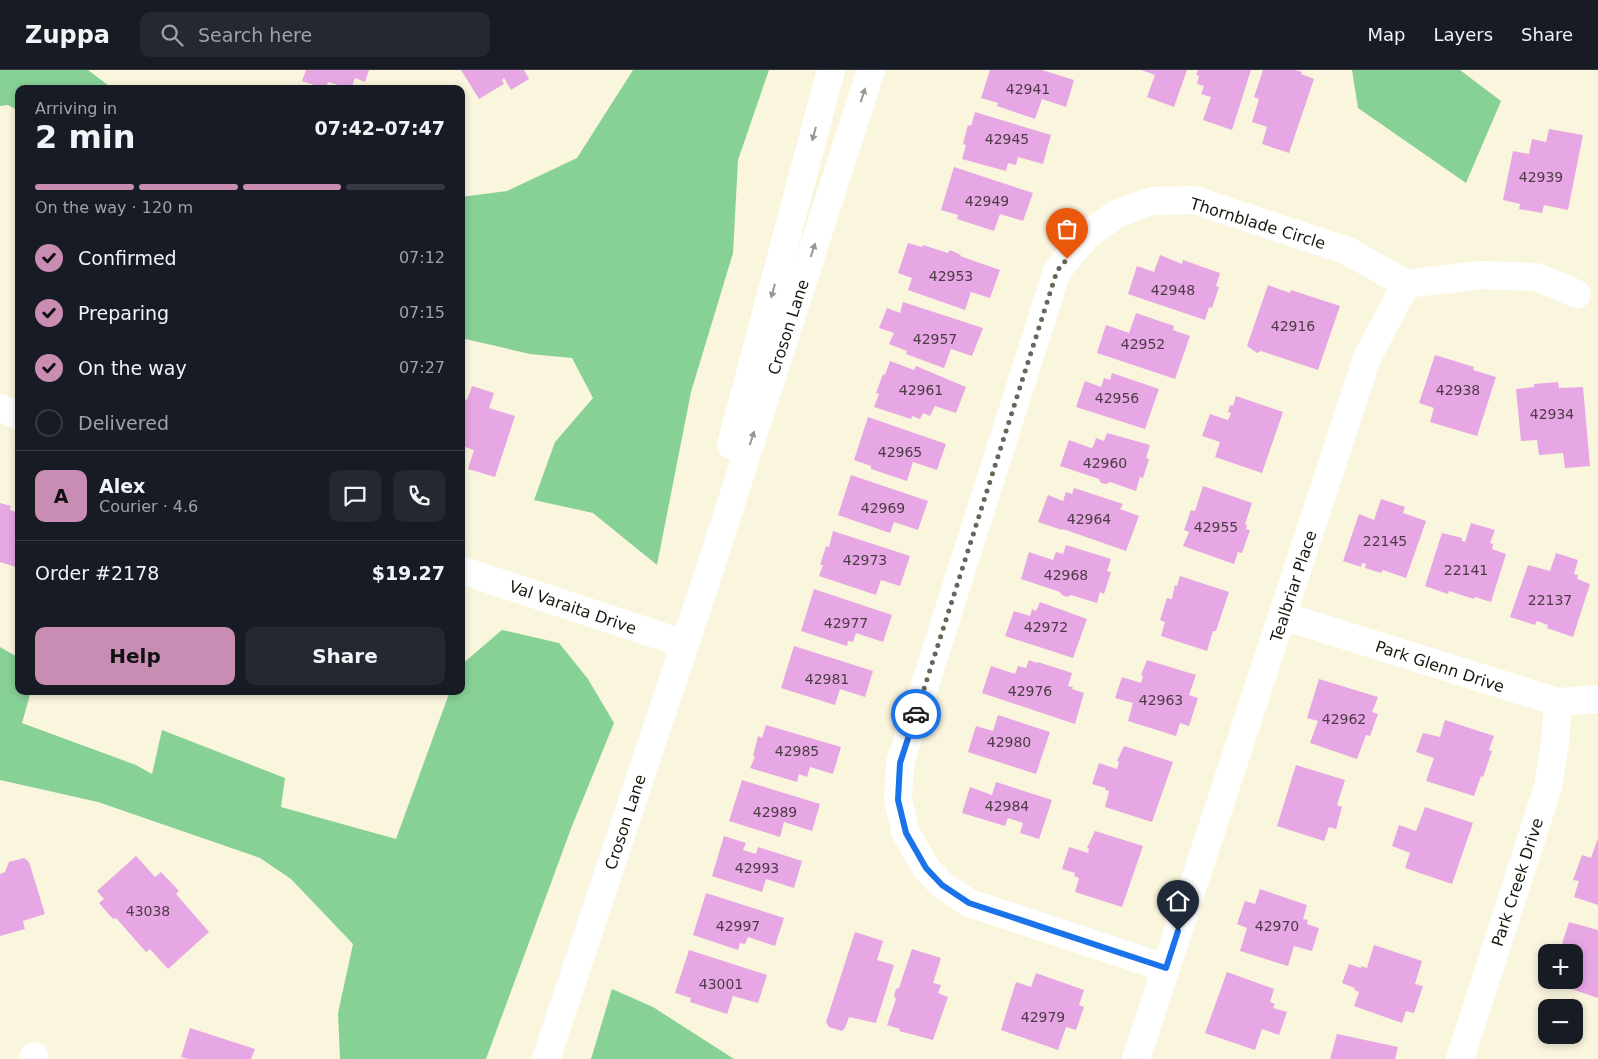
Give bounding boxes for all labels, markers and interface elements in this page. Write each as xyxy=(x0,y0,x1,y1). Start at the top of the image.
search box xyxy=(140,12,490,57)
text: Zuppa xyxy=(25,21,110,49)
icon: search xyxy=(158,21,186,49)
text: Search here xyxy=(198,24,312,46)
text: Map xyxy=(1367,24,1405,45)
text: Layers xyxy=(1433,24,1493,45)
text: Share xyxy=(1521,24,1573,45)
house number: 42941 xyxy=(1006,81,1050,97)
one-way arrow xyxy=(859,88,867,103)
text: Arriving in xyxy=(35,99,117,118)
text: 07:42–07:47 xyxy=(315,117,445,139)
text: 2 min xyxy=(35,118,136,156)
one-way arrow xyxy=(810,127,818,142)
house number: 42945 xyxy=(985,131,1029,147)
house number: 42939 xyxy=(1519,169,1563,185)
house number: 42949 xyxy=(965,193,1009,209)
street label: Thornblade Circle xyxy=(1187,194,1328,253)
text: On the way · 120 m xyxy=(35,198,193,217)
pin xyxy=(1046,208,1088,259)
icon: bag xyxy=(1053,215,1081,243)
one-way arrow xyxy=(809,242,817,257)
icon: check xyxy=(35,244,63,272)
text: Confirmed xyxy=(78,247,177,269)
text: 07:12 xyxy=(399,248,445,267)
house number: 42953 xyxy=(929,268,973,284)
street label: Croson Lane xyxy=(764,277,813,377)
house number: 42948 xyxy=(1151,282,1195,298)
one-way arrow xyxy=(768,284,776,299)
icon: check xyxy=(35,299,63,327)
text: Preparing xyxy=(78,302,169,324)
text: 07:15 xyxy=(399,303,445,322)
house number: 42916 xyxy=(1271,318,1315,334)
house number: 42957 xyxy=(913,331,957,347)
house number: 42952 xyxy=(1121,336,1165,352)
icon: check xyxy=(35,354,63,382)
text: On the way xyxy=(78,357,187,379)
text: 07:27 xyxy=(399,358,445,377)
house number: 42961 xyxy=(899,382,943,398)
house number: 42938 xyxy=(1436,382,1480,398)
house number: 42956 xyxy=(1095,390,1139,406)
house number: 42934 xyxy=(1530,406,1574,422)
text: Delivered xyxy=(78,412,169,434)
one-way arrow xyxy=(748,430,756,445)
house number: 42965 xyxy=(878,444,922,460)
house number: 42960 xyxy=(1083,455,1127,471)
button: chat xyxy=(329,470,381,522)
button: phone xyxy=(393,470,445,522)
text: Alex xyxy=(99,475,145,497)
text: A xyxy=(54,485,68,507)
text: Courier · 4.6 xyxy=(99,497,198,516)
house number: 42969 xyxy=(861,500,905,516)
house number: 42964 xyxy=(1067,511,1111,527)
house number: 42955 xyxy=(1194,519,1238,535)
street label: Tealbriar Place xyxy=(1266,528,1320,645)
house number: 22145 xyxy=(1363,533,1407,549)
house number: 42973 xyxy=(843,552,887,568)
text: Order #2178 xyxy=(35,562,159,584)
text: $19.27 xyxy=(372,562,445,584)
house number: 22141 xyxy=(1444,562,1488,578)
house number: 42968 xyxy=(1044,567,1088,583)
street label: Val Varaita Drive xyxy=(507,577,639,638)
house number: 22137 xyxy=(1528,592,1572,608)
house number: 42977 xyxy=(824,615,868,631)
house number: 42972 xyxy=(1024,619,1068,635)
button: Help xyxy=(35,627,235,685)
button: Share xyxy=(245,627,445,685)
street label: Park Glenn Drive xyxy=(1373,637,1507,696)
house number: 42981 xyxy=(805,671,849,687)
house number: 42976 xyxy=(1008,683,1052,699)
courier xyxy=(891,689,941,739)
house number: 42963 xyxy=(1139,692,1183,708)
icon: car xyxy=(902,700,930,728)
house number: 42962 xyxy=(1322,711,1366,727)
house number: 42980 xyxy=(987,734,1031,750)
house number: 42985 xyxy=(775,743,819,759)
street label: Croson Lane xyxy=(601,772,650,872)
house number: 42984 xyxy=(985,798,1029,814)
house number: 42989 xyxy=(753,804,797,820)
street label: Park Creek Drive xyxy=(1488,816,1547,949)
house number: 42993 xyxy=(735,860,779,876)
pin xyxy=(1157,880,1199,931)
icon: home xyxy=(1164,887,1192,915)
house number: 43038 xyxy=(126,903,170,919)
house number: 42997 xyxy=(716,918,760,934)
house number: 42970 xyxy=(1255,918,1299,934)
map controls xyxy=(1538,944,1583,1044)
button: + xyxy=(1538,944,1583,989)
house number: 43001 xyxy=(699,976,743,992)
button: − xyxy=(1538,999,1583,1044)
house number: 42979 xyxy=(1021,1009,1065,1025)

